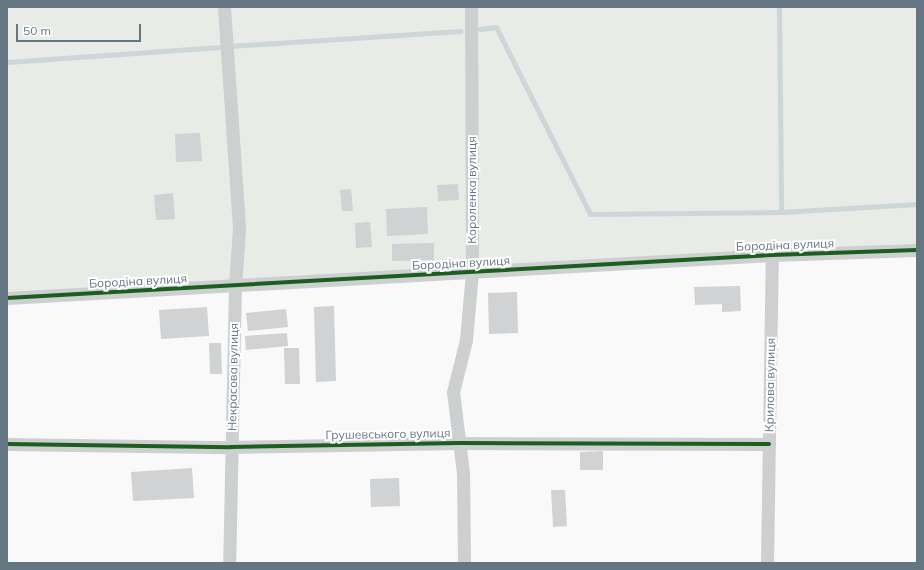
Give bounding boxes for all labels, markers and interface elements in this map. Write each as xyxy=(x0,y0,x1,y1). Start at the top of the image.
scale bar xyxy=(18,16,143,42)
text: 50 m xyxy=(23,23,51,38)
street label: Короленка вулиця xyxy=(465,136,479,244)
street label: Бородіна вулиця xyxy=(736,236,834,254)
street label: Бородіна вулиця xyxy=(412,253,510,273)
street label: Бородіна вулиця xyxy=(89,271,187,291)
street label: Некрасова вулиця xyxy=(225,323,241,431)
street label: Крилова вулиця xyxy=(762,338,778,432)
street label: Грушевського вулиця xyxy=(325,426,451,442)

